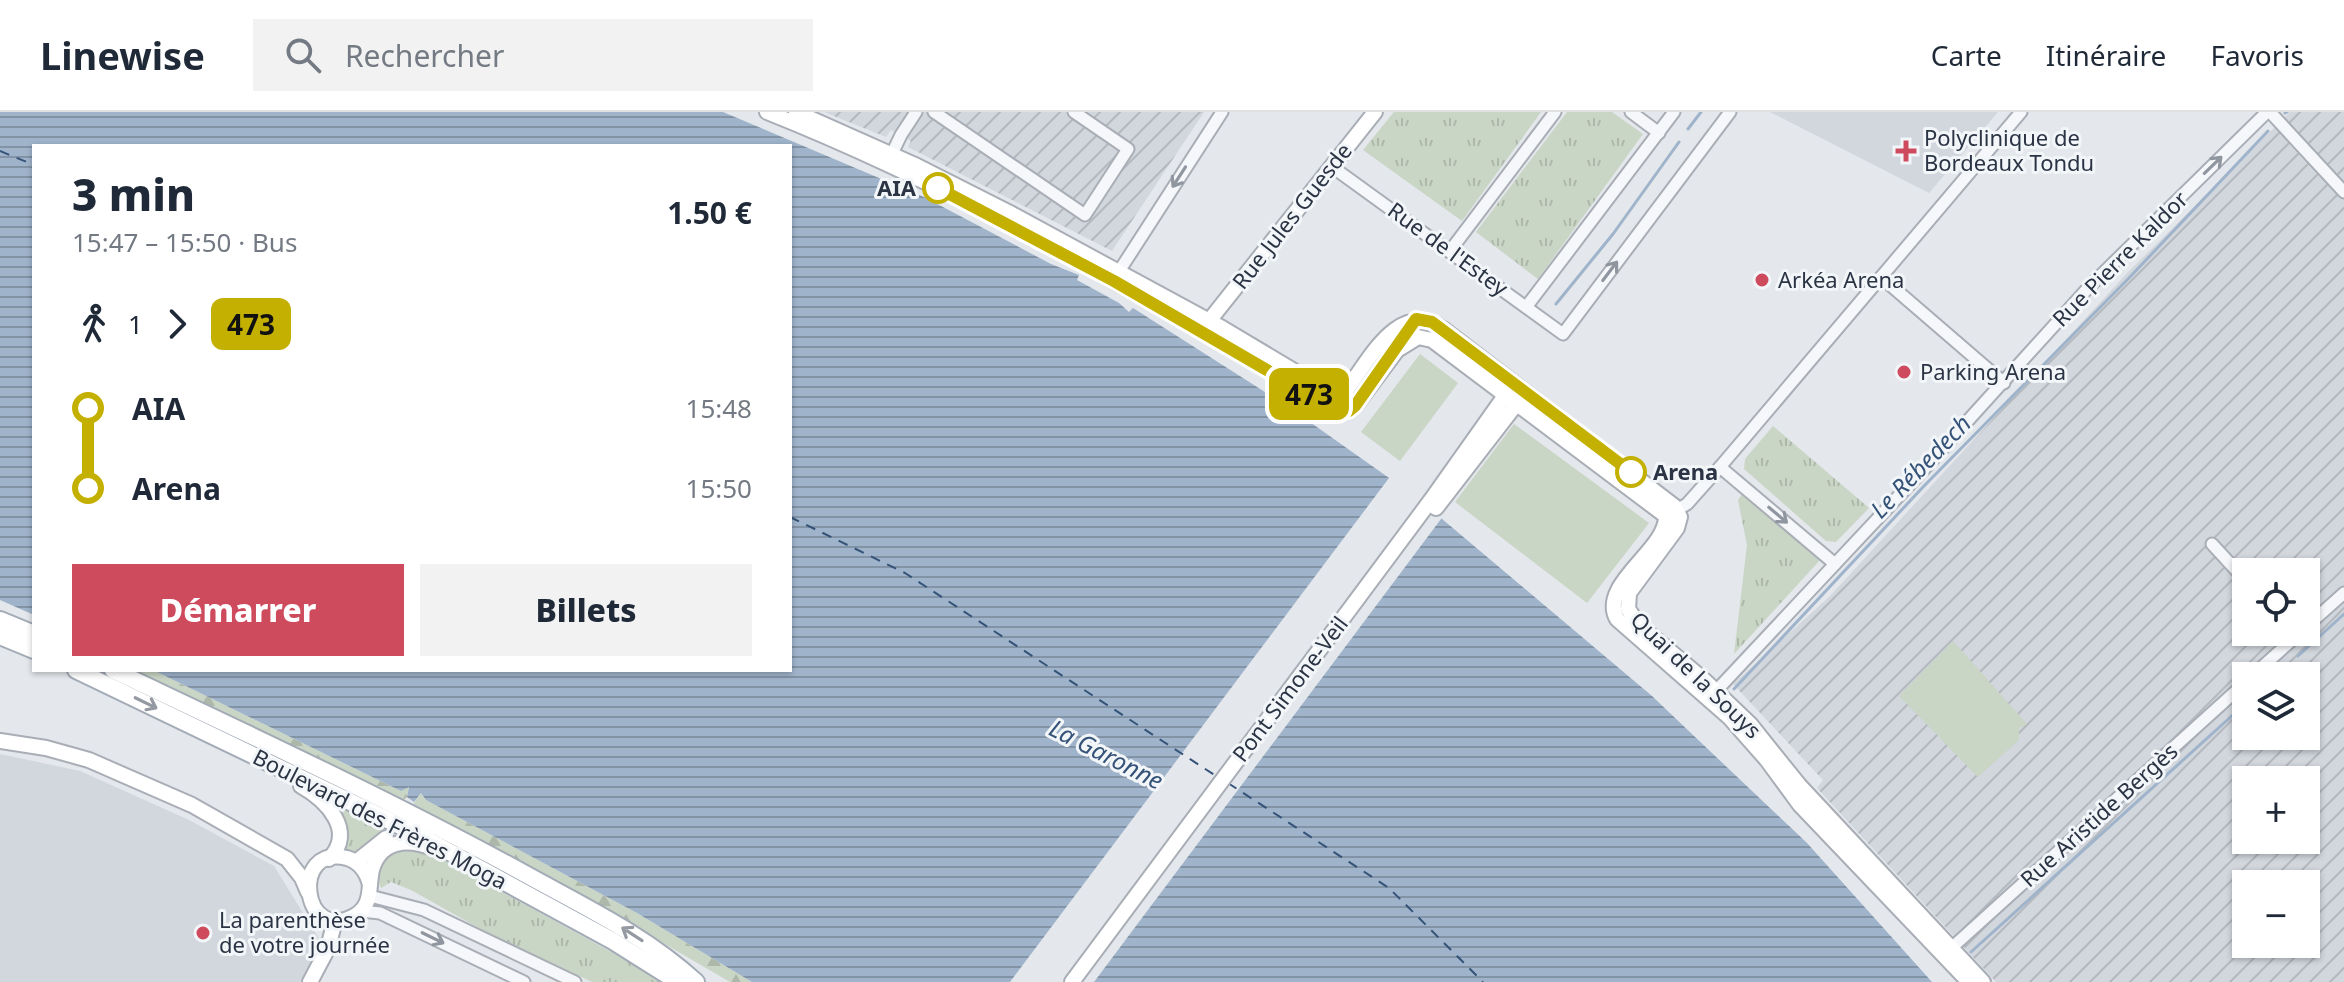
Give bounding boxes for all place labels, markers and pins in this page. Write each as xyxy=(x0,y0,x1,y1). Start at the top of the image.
place label: Polyclinique de Bordeaux Tondu xyxy=(1924,122,2094,177)
marker: Polyclinique de Bordeaux Tondu xyxy=(1895,140,1917,162)
place label: AIA xyxy=(877,172,917,202)
marker: AIA xyxy=(923,173,953,203)
place label: Arkéa Arena xyxy=(1778,264,1904,294)
marker: Arkéa Arena xyxy=(1753,271,1771,289)
place label: Parking Arena xyxy=(1920,356,2066,386)
marker: Parking Arena xyxy=(1895,363,1913,381)
place label: Arena xyxy=(1653,456,1718,486)
marker: Arena xyxy=(1616,457,1646,487)
place label: La parenthèse de votre journée xyxy=(219,904,390,959)
marker: La parenthèse de votre journée xyxy=(194,924,212,942)

